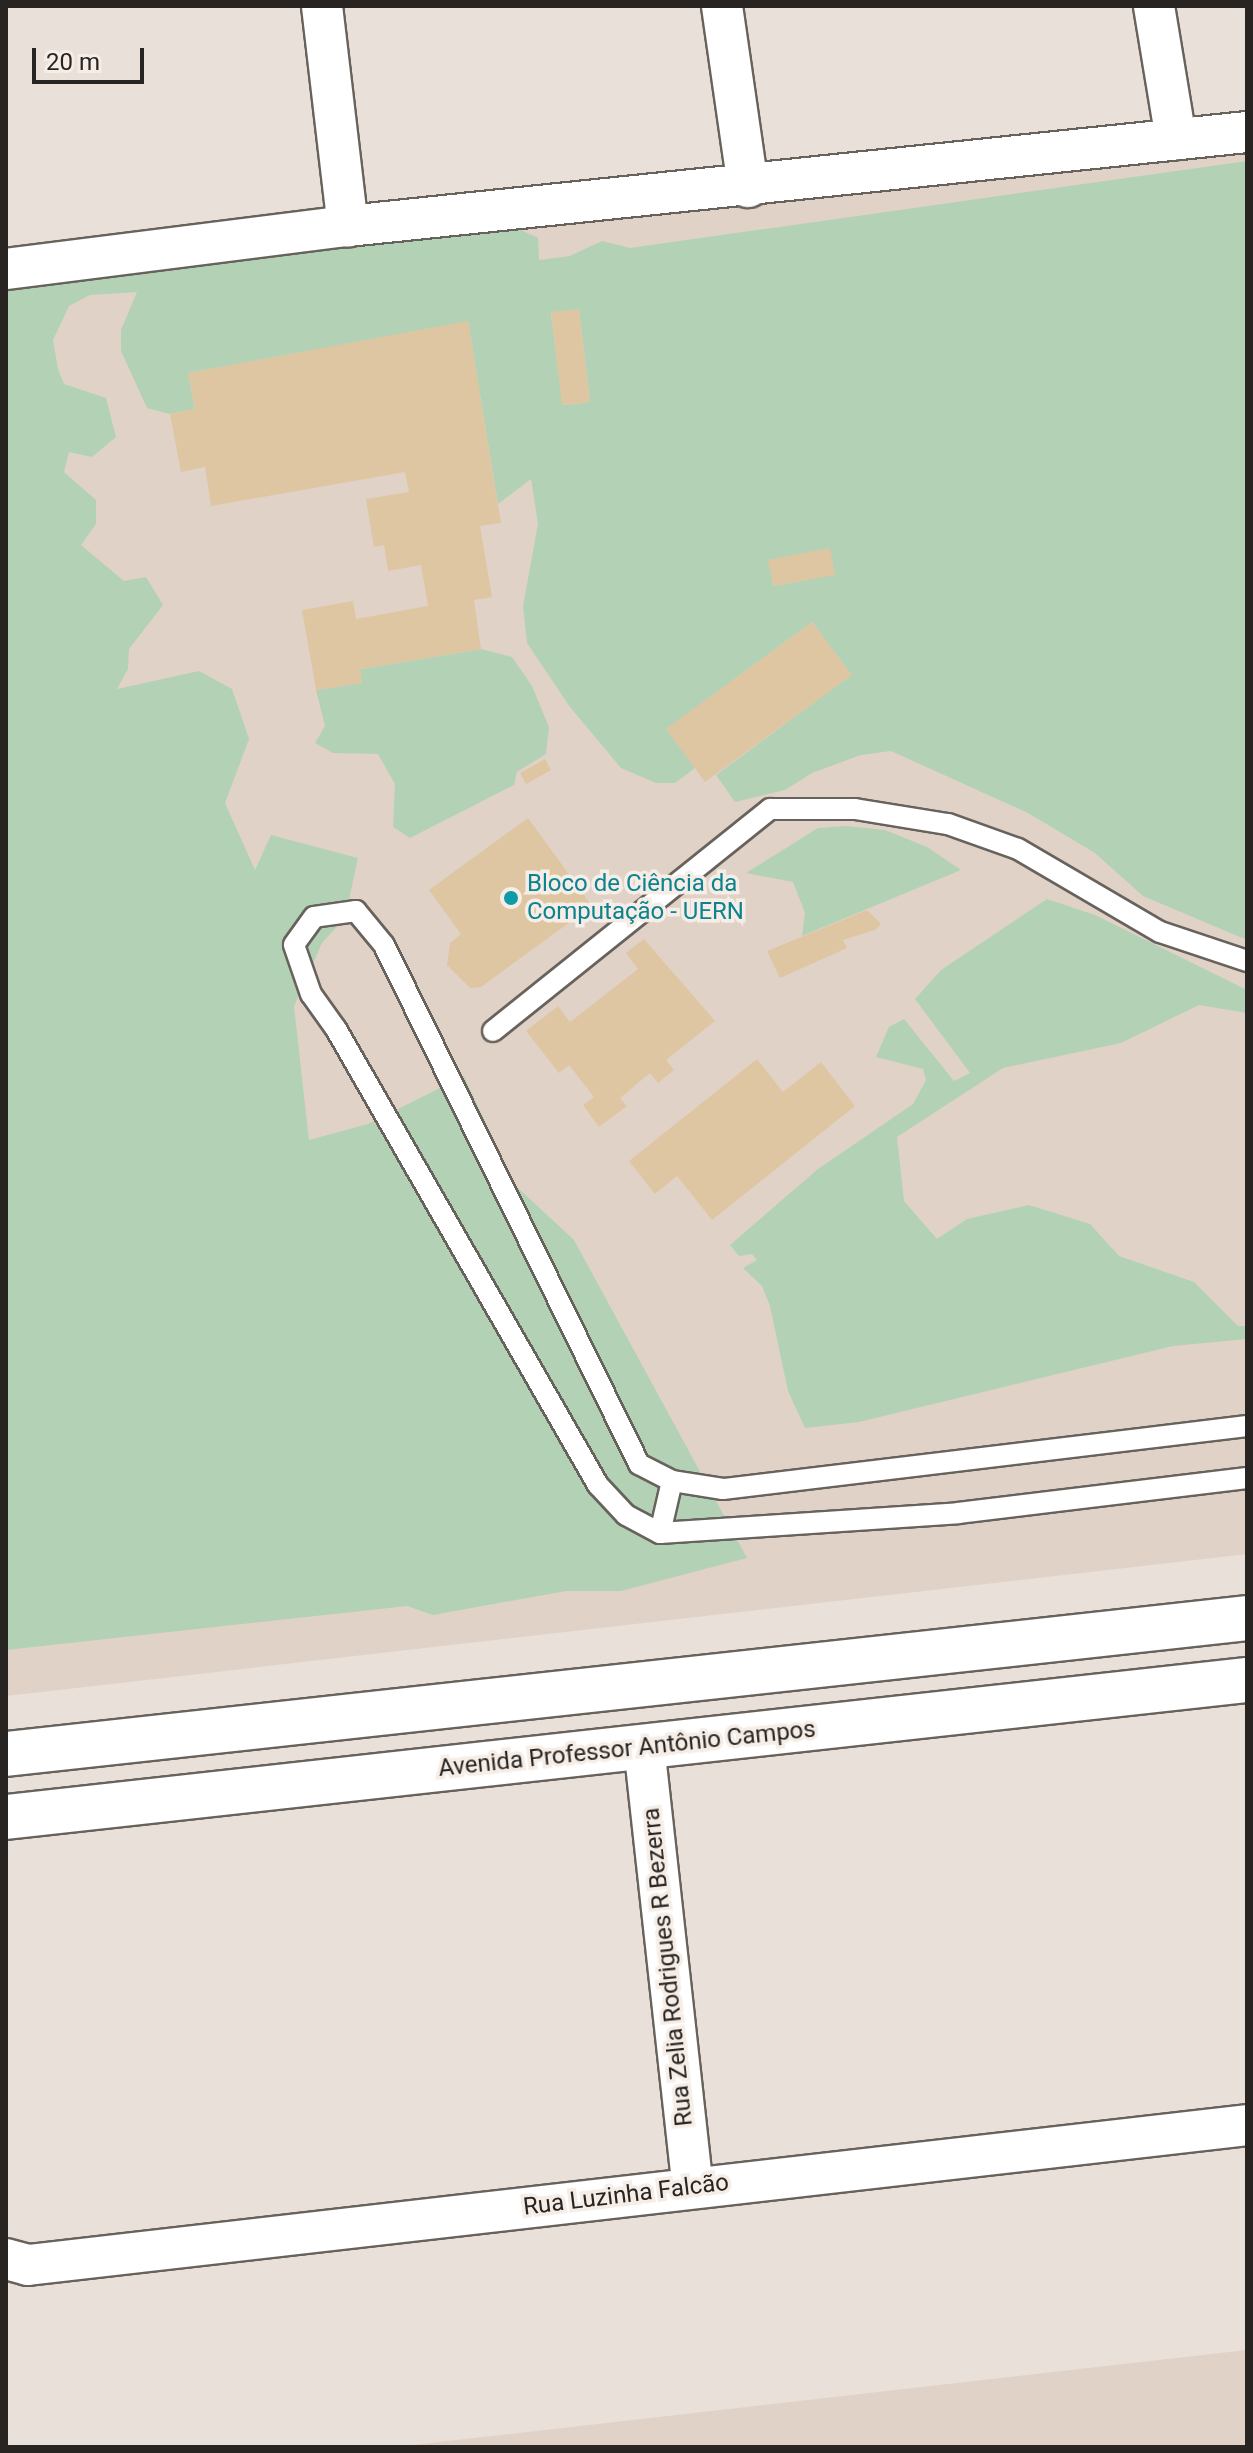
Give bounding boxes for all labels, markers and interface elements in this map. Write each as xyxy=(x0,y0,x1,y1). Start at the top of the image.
scale bar xyxy=(36,32,148,82)
text: 20 m xyxy=(46,48,100,76)
place label: Bloco de Ciência da Computação - UERN xyxy=(527,870,744,926)
marker: Bloco de Ciência da Computação - UERN xyxy=(502,889,520,907)
street label: Avenida Professor Antônio Campos xyxy=(437,1715,817,1783)
street label: Rua Zelia Rodrigues R Bezerra xyxy=(637,1806,699,2128)
street label: Rua Luzinha Falcão xyxy=(522,2168,730,2222)

